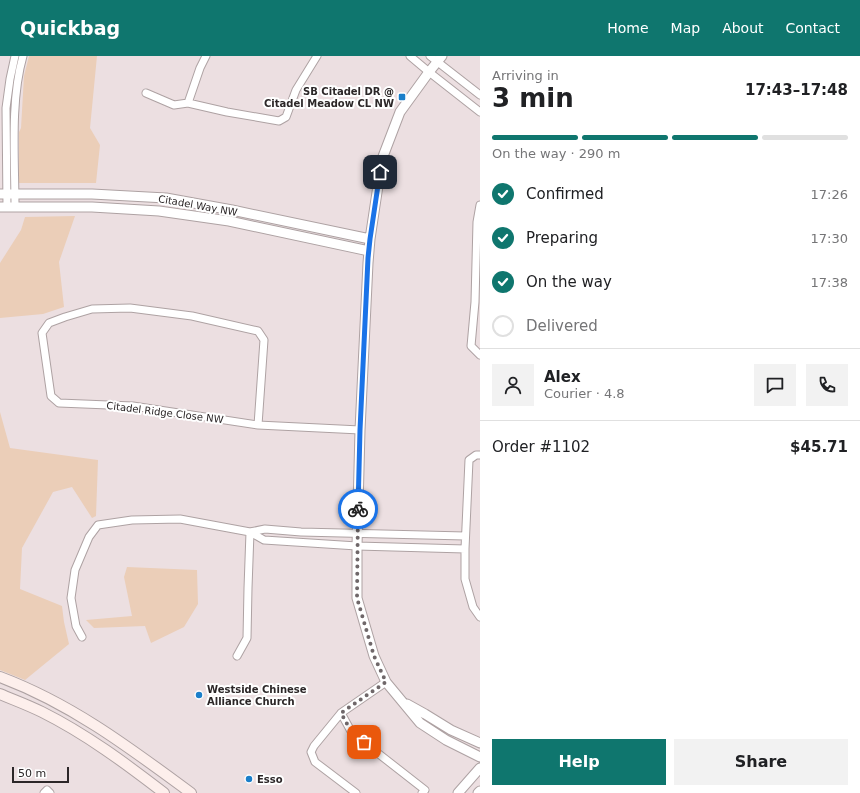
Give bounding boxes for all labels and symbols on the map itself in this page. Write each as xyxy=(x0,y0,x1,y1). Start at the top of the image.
place label: SB Citadel DR @ Citadel Meadow CL NW xyxy=(264,86,394,109)
marker: SB Citadel DR @ Citadel Meadow CL NW xyxy=(397,92,407,102)
pin xyxy=(363,155,397,189)
street label: Citadel Way NW xyxy=(158,193,238,218)
street label: Citadel Ridge Close NW xyxy=(106,400,224,425)
courier xyxy=(338,489,378,529)
place label: Westside Chinese Alliance Church xyxy=(207,684,307,707)
marker: Westside Chinese Alliance Church xyxy=(194,690,204,700)
pin xyxy=(347,725,381,759)
scale bar xyxy=(12,765,69,784)
marker: Esso xyxy=(244,774,254,784)
place label: Esso xyxy=(257,774,283,785)

